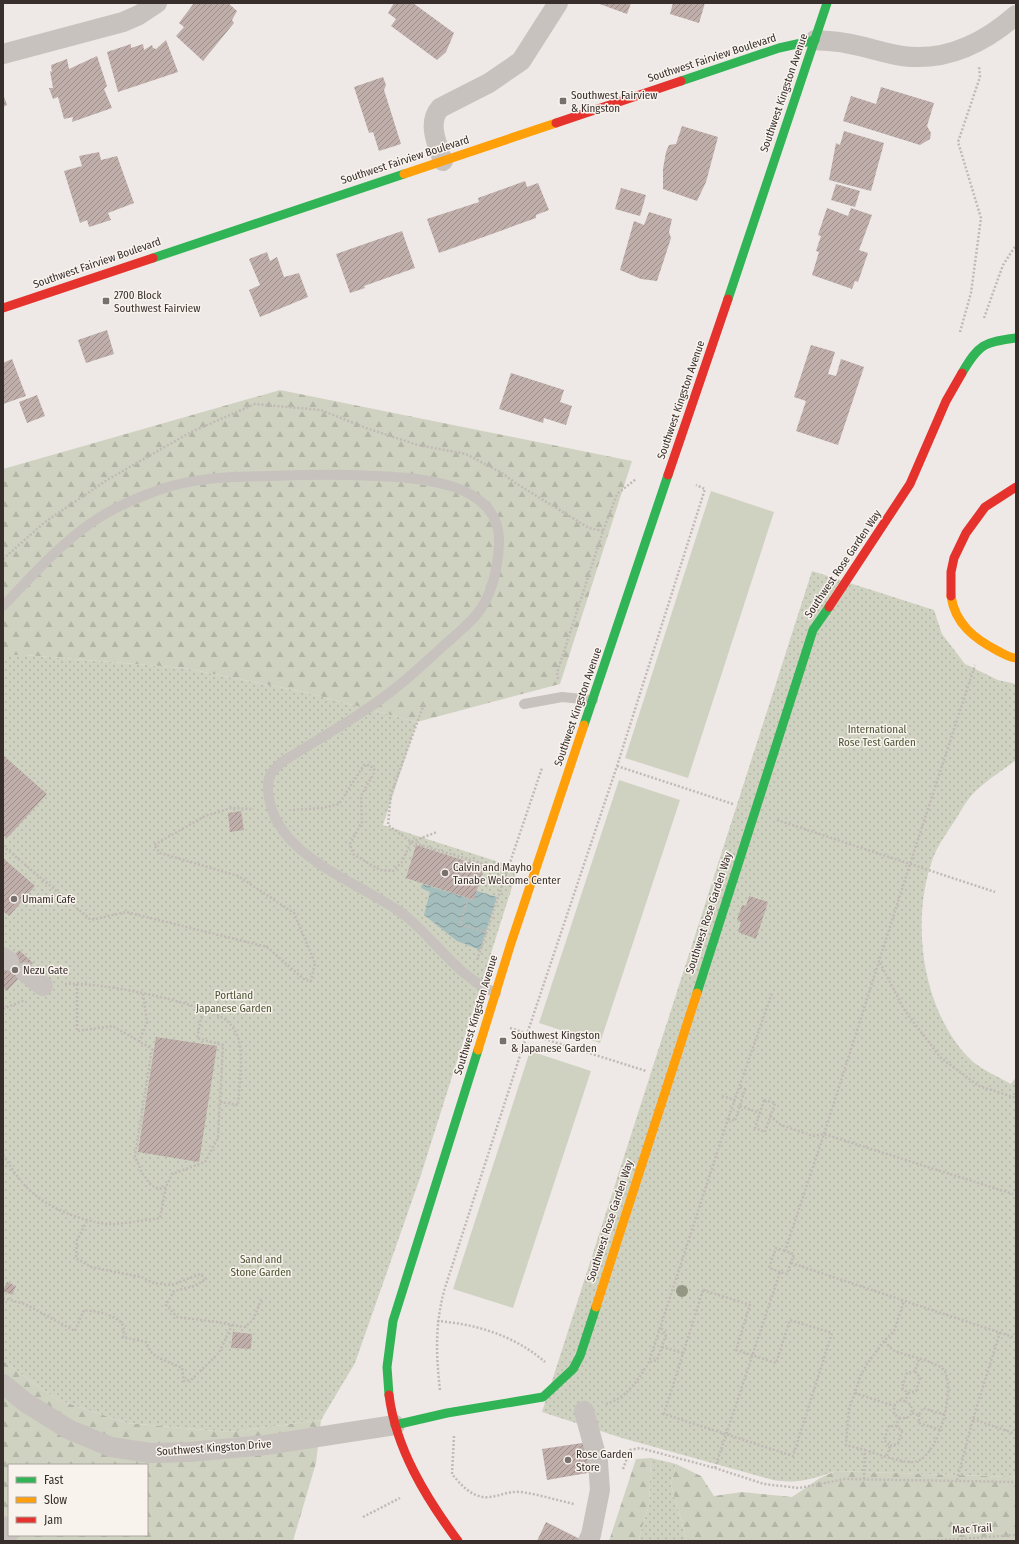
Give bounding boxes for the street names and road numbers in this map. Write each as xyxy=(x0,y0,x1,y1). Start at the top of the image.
street label: Southwest Fairview Boulevard xyxy=(646,31,778,85)
street label: Southwest Kingston Avenue xyxy=(758,32,810,154)
street label: Southwest Fairview Boulevard xyxy=(339,133,471,187)
street label: Southwest Fairview Boulevard xyxy=(31,235,163,291)
street label: Southwest Kingston Avenue xyxy=(655,339,707,461)
street label: Southwest Rose Garden Way xyxy=(802,508,884,620)
street label: Southwest Kingston Avenue xyxy=(552,646,604,768)
street label: Southwest Rose Garden Way xyxy=(683,850,735,976)
street label: Southwest Kingston Avenue xyxy=(452,953,500,1077)
street label: Southwest Rose Garden Way xyxy=(584,1158,636,1284)
street label: Southwest Kingston Drive xyxy=(156,1438,272,1458)
street label: Mac Trail xyxy=(952,1521,992,1537)

